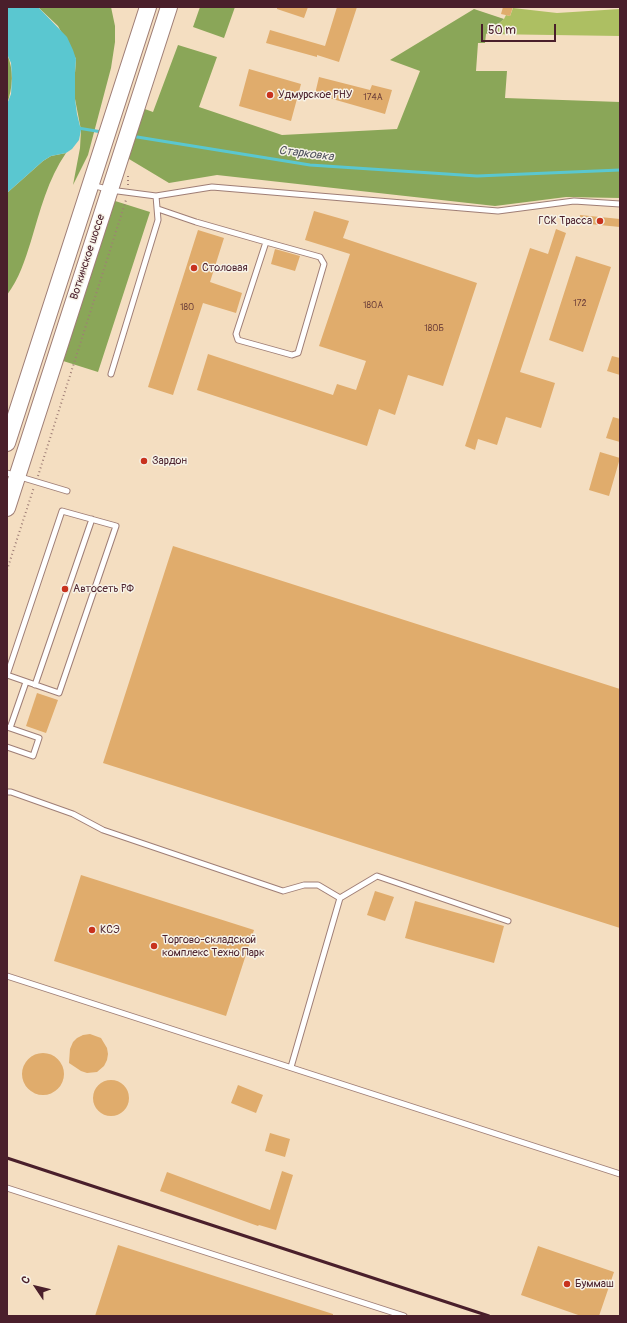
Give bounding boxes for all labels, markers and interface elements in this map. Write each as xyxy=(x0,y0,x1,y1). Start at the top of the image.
scale bar xyxy=(483,16,558,42)
text: 50 m xyxy=(488,23,516,38)
place label: Удмурское РНУ xyxy=(278,88,352,102)
marker: Удмурское РНУ xyxy=(265,90,275,100)
house number: 174А xyxy=(363,93,383,103)
water label: Старковка xyxy=(278,144,334,164)
street label: Воткинское шоссе xyxy=(68,213,108,301)
place label: ГСК Трасса xyxy=(539,214,592,228)
marker: ГСК Трасса xyxy=(595,216,605,226)
place label: Столовая xyxy=(202,261,248,275)
marker: Столовая xyxy=(189,263,199,273)
house number: 172 xyxy=(573,299,587,309)
house number: 180А xyxy=(363,301,383,311)
house number: 180 xyxy=(180,303,194,313)
house number: 180Б xyxy=(424,324,444,334)
place label: Зардон xyxy=(152,454,187,468)
marker: Зардон xyxy=(139,456,149,466)
place label: Автосеть РФ xyxy=(73,582,134,596)
marker: Автосеть РФ xyxy=(60,584,70,594)
place label: КСЭ xyxy=(100,923,120,937)
marker: КСЭ xyxy=(87,925,97,935)
place label: Торгово-складской комплекс Техно Парк xyxy=(162,933,265,959)
marker: Торгово-складской комплекс Техно Парк xyxy=(149,941,159,951)
north arrow xyxy=(16,1267,56,1307)
text: С xyxy=(18,1273,33,1286)
place label: Буммаш xyxy=(575,1277,614,1291)
marker: Буммаш xyxy=(562,1279,572,1289)

